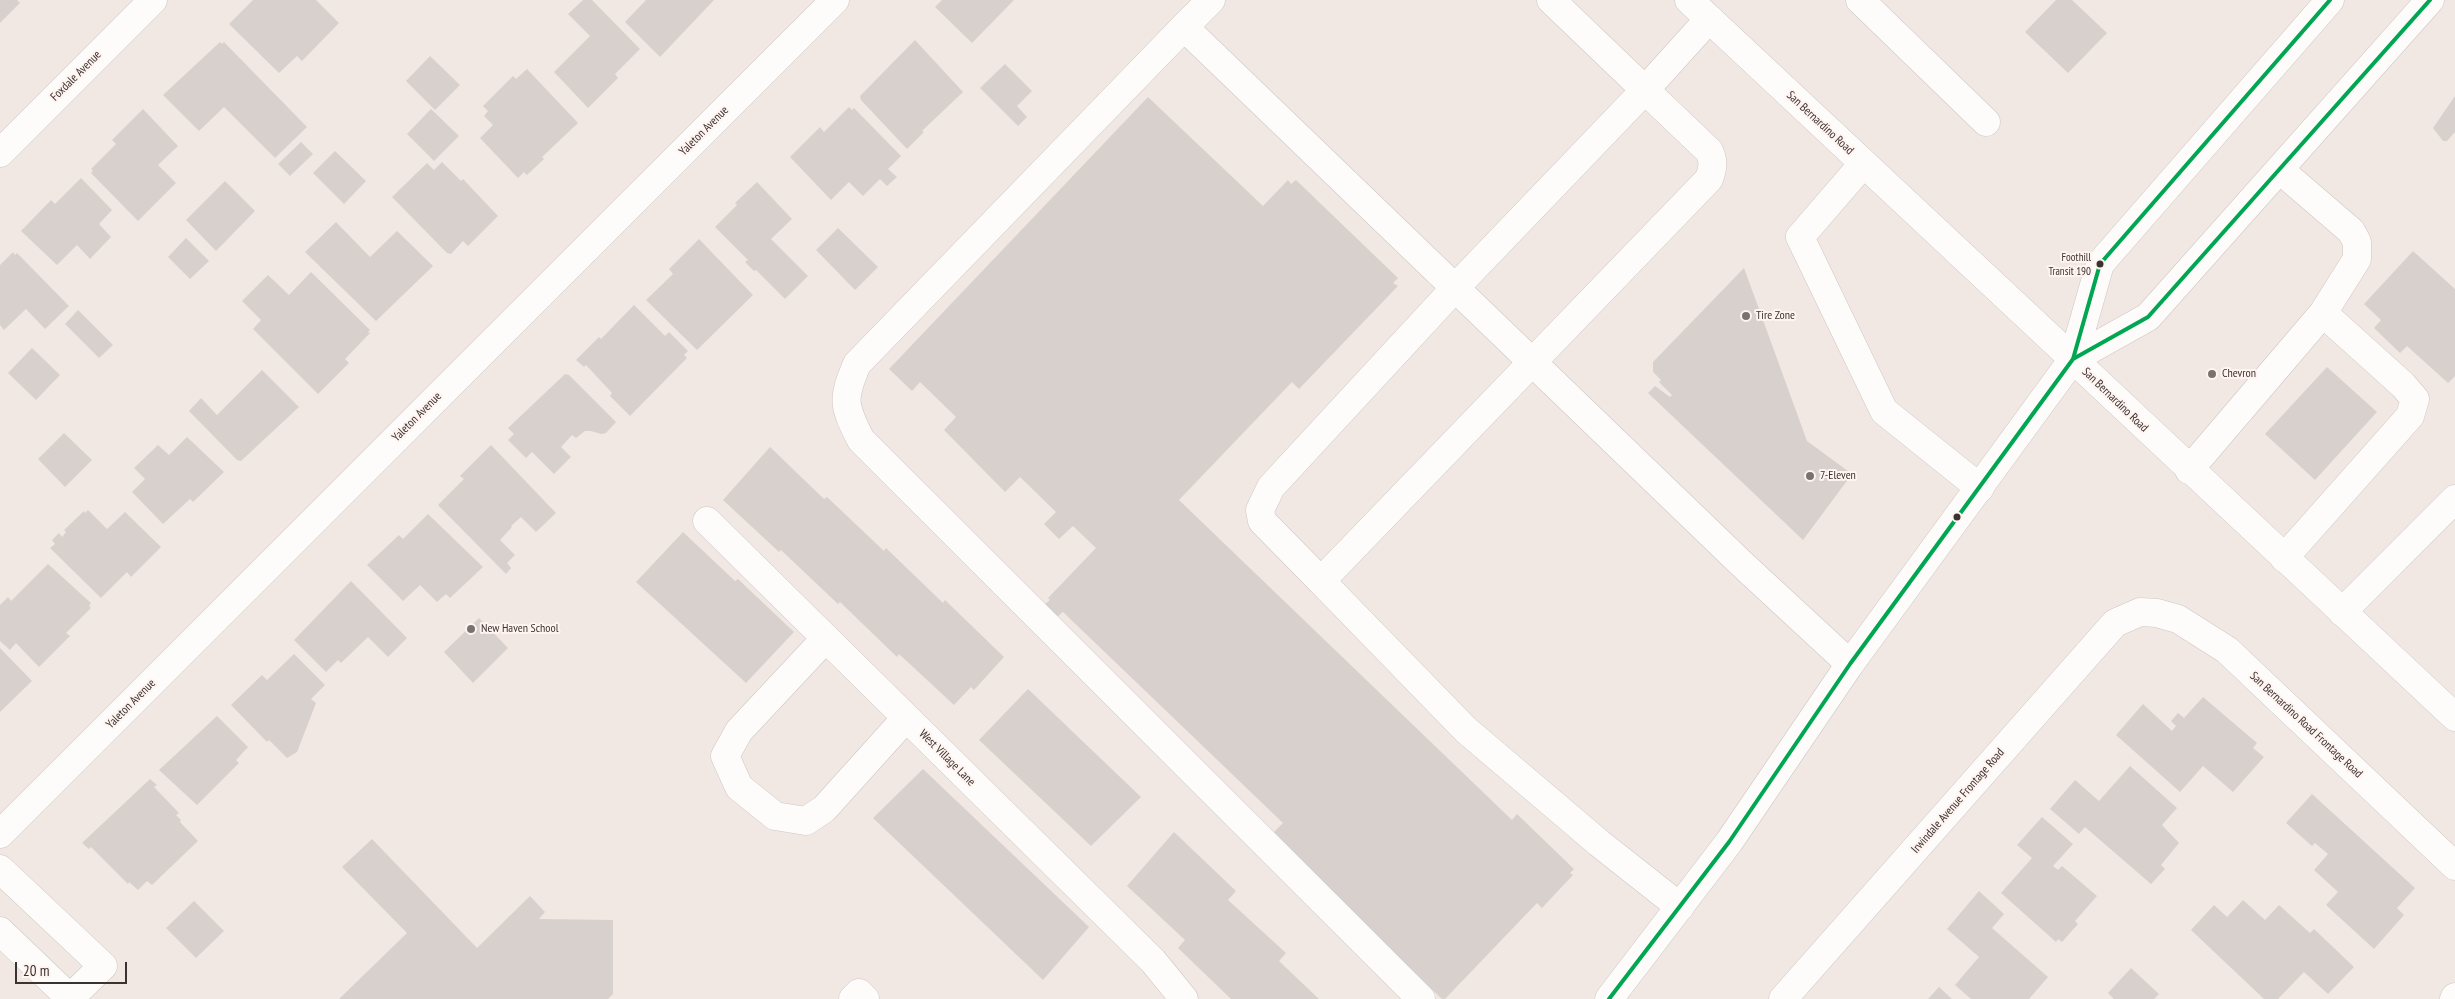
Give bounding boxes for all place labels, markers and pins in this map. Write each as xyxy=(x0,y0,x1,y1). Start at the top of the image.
place label: Foothill Transit 190 xyxy=(2048,251,2091,277)
marker: Foothill Transit 190 xyxy=(2095,259,2105,269)
place label: Tire Zone xyxy=(1756,309,1795,323)
marker: Tire Zone xyxy=(1740,310,1752,322)
place label: Chevron xyxy=(2222,367,2256,381)
marker: Chevron xyxy=(2206,368,2218,380)
place label: 7-Eleven xyxy=(1820,469,1856,483)
marker: 7-Eleven xyxy=(1804,470,1816,482)
unlabelled marker xyxy=(1952,512,1962,522)
place label: New Haven School xyxy=(481,622,558,636)
marker: New Haven School xyxy=(465,623,477,635)

